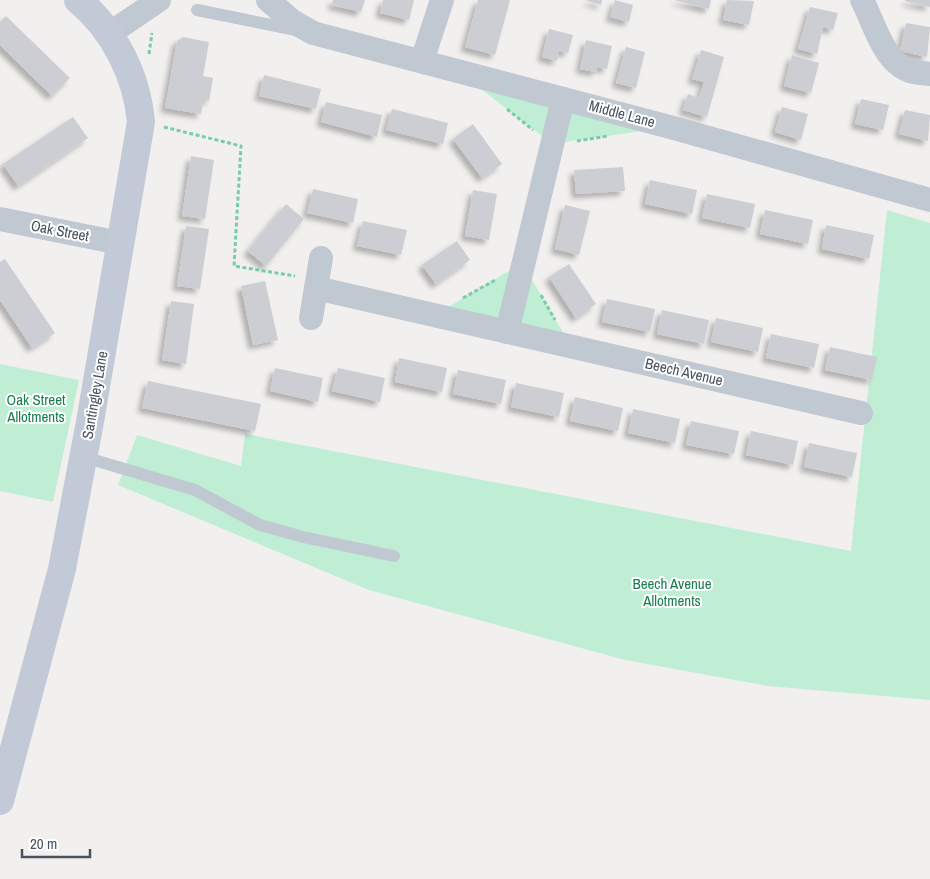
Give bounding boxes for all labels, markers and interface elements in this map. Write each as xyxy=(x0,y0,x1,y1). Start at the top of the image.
street label: Middle Lane xyxy=(587,95,658,132)
street label: Oak Street xyxy=(29,215,92,247)
street label: Santingley Lane xyxy=(76,349,113,441)
street label: Beech Avenue xyxy=(643,352,725,391)
park label: Oak Street Allotments xyxy=(6,389,66,427)
park label: Beech Avenue Allotments xyxy=(632,573,712,611)
scale bar xyxy=(22,826,90,858)
text: 20 m xyxy=(30,833,57,854)

